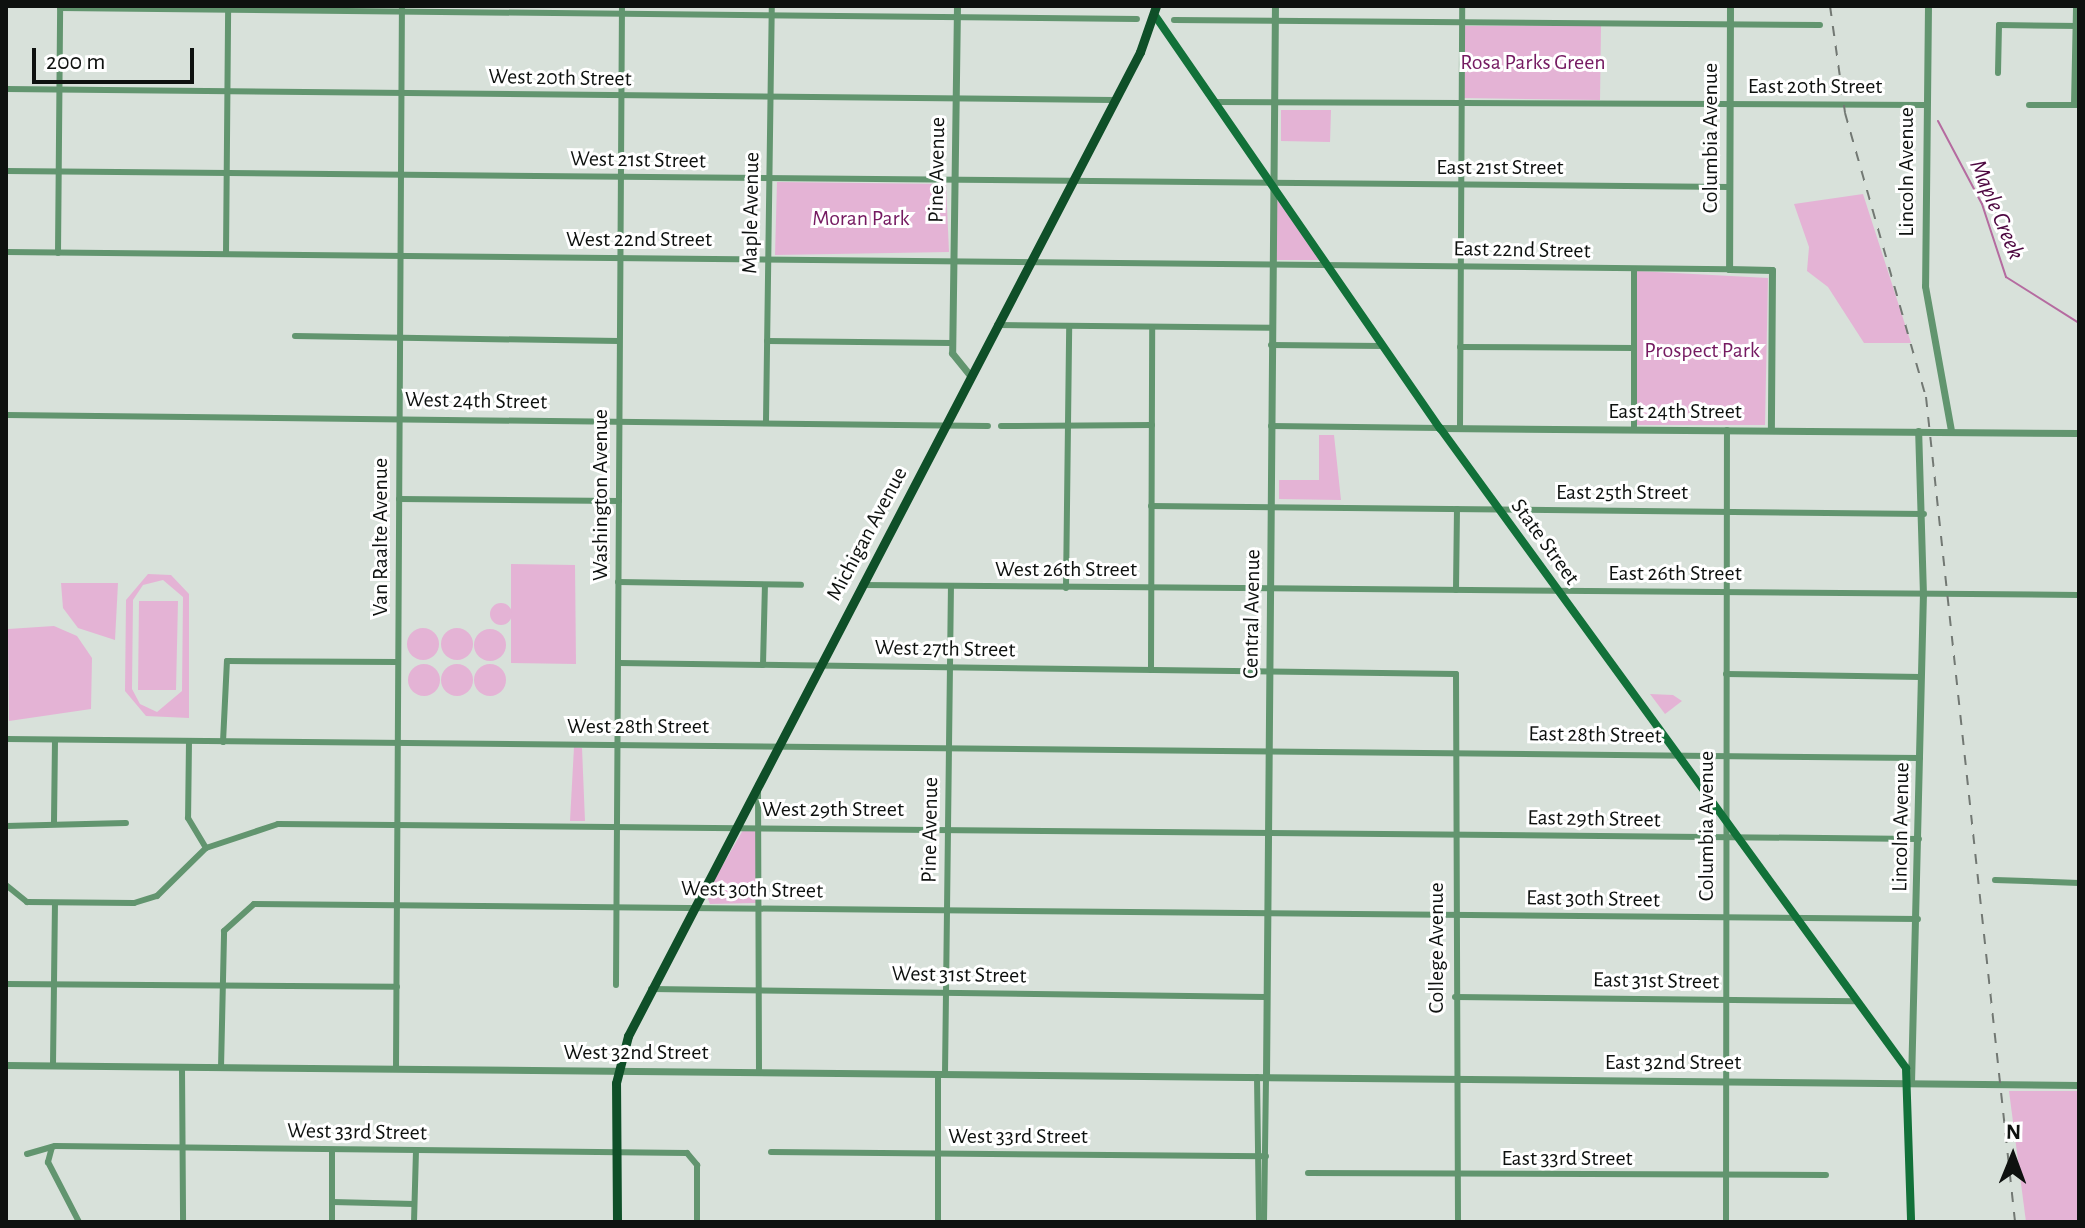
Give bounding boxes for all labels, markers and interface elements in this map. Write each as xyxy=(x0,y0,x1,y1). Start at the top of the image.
scale bar xyxy=(36,32,198,82)
text: 200 m xyxy=(46,50,105,74)
park label: Rosa Parks Green xyxy=(1460,50,1606,76)
street label: Columbia Avenue xyxy=(1698,63,1724,213)
street label: West 20th Street xyxy=(488,64,632,92)
street label: East 20th Street xyxy=(1748,74,1882,100)
street label: Lincoln Avenue xyxy=(1894,107,1920,237)
street label: Pine Avenue xyxy=(923,117,951,223)
street label: West 21st Street xyxy=(570,146,706,174)
street label: Maple Avenue xyxy=(737,152,765,274)
street label: East 21st Street xyxy=(1436,155,1564,181)
water label: Maple Creek xyxy=(1962,156,2030,264)
park label: Moran Park xyxy=(812,206,910,232)
street label: West 22nd Street xyxy=(566,227,712,253)
street label: East 22nd Street xyxy=(1453,236,1591,264)
park label: Prospect Park xyxy=(1644,338,1760,364)
street label: West 24th Street xyxy=(405,387,547,415)
street label: East 24th Street xyxy=(1608,399,1742,425)
street label: Washington Avenue xyxy=(588,409,614,581)
street label: Van Raalte Avenue xyxy=(368,458,394,616)
street label: Michigan Avenue xyxy=(821,463,913,605)
street label: East 25th Street xyxy=(1556,480,1688,506)
street label: State Street xyxy=(1505,494,1585,590)
street label: Central Avenue xyxy=(1238,549,1266,679)
street label: West 26th Street xyxy=(995,557,1137,583)
street label: East 26th Street xyxy=(1608,561,1742,587)
street label: West 27th Street xyxy=(874,635,1016,663)
street label: West 28th Street xyxy=(567,714,709,740)
street label: East 28th Street xyxy=(1528,721,1662,749)
street label: Columbia Avenue xyxy=(1694,751,1720,901)
street label: Lincoln Avenue xyxy=(1887,762,1915,892)
street label: Pine Avenue xyxy=(916,777,944,883)
street label: West 29th Street xyxy=(762,797,904,823)
street label: East 29th Street xyxy=(1527,805,1661,833)
street label: West 30th Street xyxy=(681,876,823,904)
street label: College Avenue xyxy=(1424,882,1450,1014)
street label: East 30th Street xyxy=(1526,885,1660,913)
street label: West 31st Street xyxy=(891,961,1027,989)
street label: East 31st Street xyxy=(1593,967,1719,995)
street label: West 32nd Street xyxy=(564,1040,708,1066)
street label: East 32nd Street xyxy=(1605,1050,1741,1076)
north arrow xyxy=(1973,1116,2053,1196)
street label: West 33rd Street xyxy=(287,1118,427,1146)
text: N xyxy=(2006,1121,2021,1143)
street label: West 33rd Street xyxy=(948,1124,1088,1150)
street label: East 33rd Street xyxy=(1501,1146,1633,1172)

